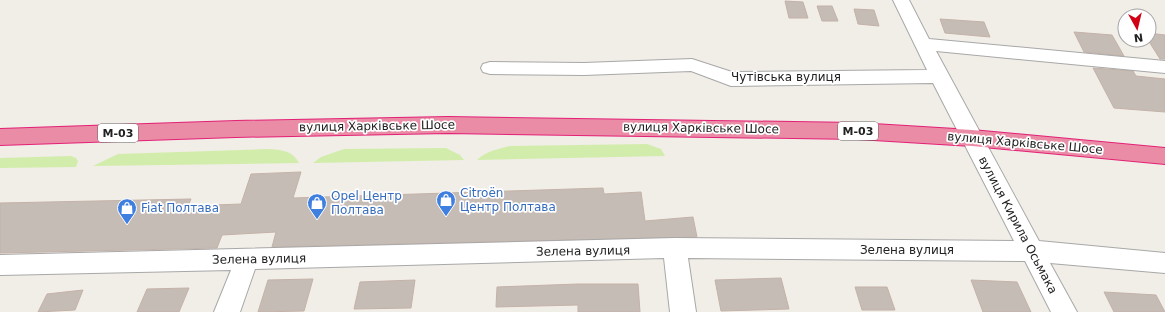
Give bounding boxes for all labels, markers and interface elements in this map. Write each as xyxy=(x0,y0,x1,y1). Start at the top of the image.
north arrow xyxy=(1117,8,1157,48)
text: N xyxy=(1133,30,1144,44)
street label: Чутівська вулиця xyxy=(731,70,841,84)
street label: вулиця Харківське Шосе xyxy=(299,118,455,134)
street label: вулиця Харківське Шосе xyxy=(623,120,779,136)
road number: М-03 xyxy=(838,122,878,140)
road number: М-03 xyxy=(98,124,138,142)
street label: вулиця Харківське Шосе xyxy=(947,129,1103,157)
street label: вулиця Кирила Осьмака xyxy=(976,154,1060,296)
place label: Citroën Центр Полтава xyxy=(460,186,556,214)
place label: Opel Центр Полтава xyxy=(331,189,402,217)
shop icon: Citroën Центр Полтава xyxy=(435,189,457,217)
shop icon: Opel Центр Полтава xyxy=(306,192,328,220)
shop icon: Fiat Полтава xyxy=(116,197,138,225)
place label: Fiat Полтава xyxy=(141,201,219,215)
street label: Зелена вулиця xyxy=(536,243,630,259)
street label: Зелена вулиця xyxy=(860,243,954,257)
street label: Зелена вулиця xyxy=(212,251,306,267)

